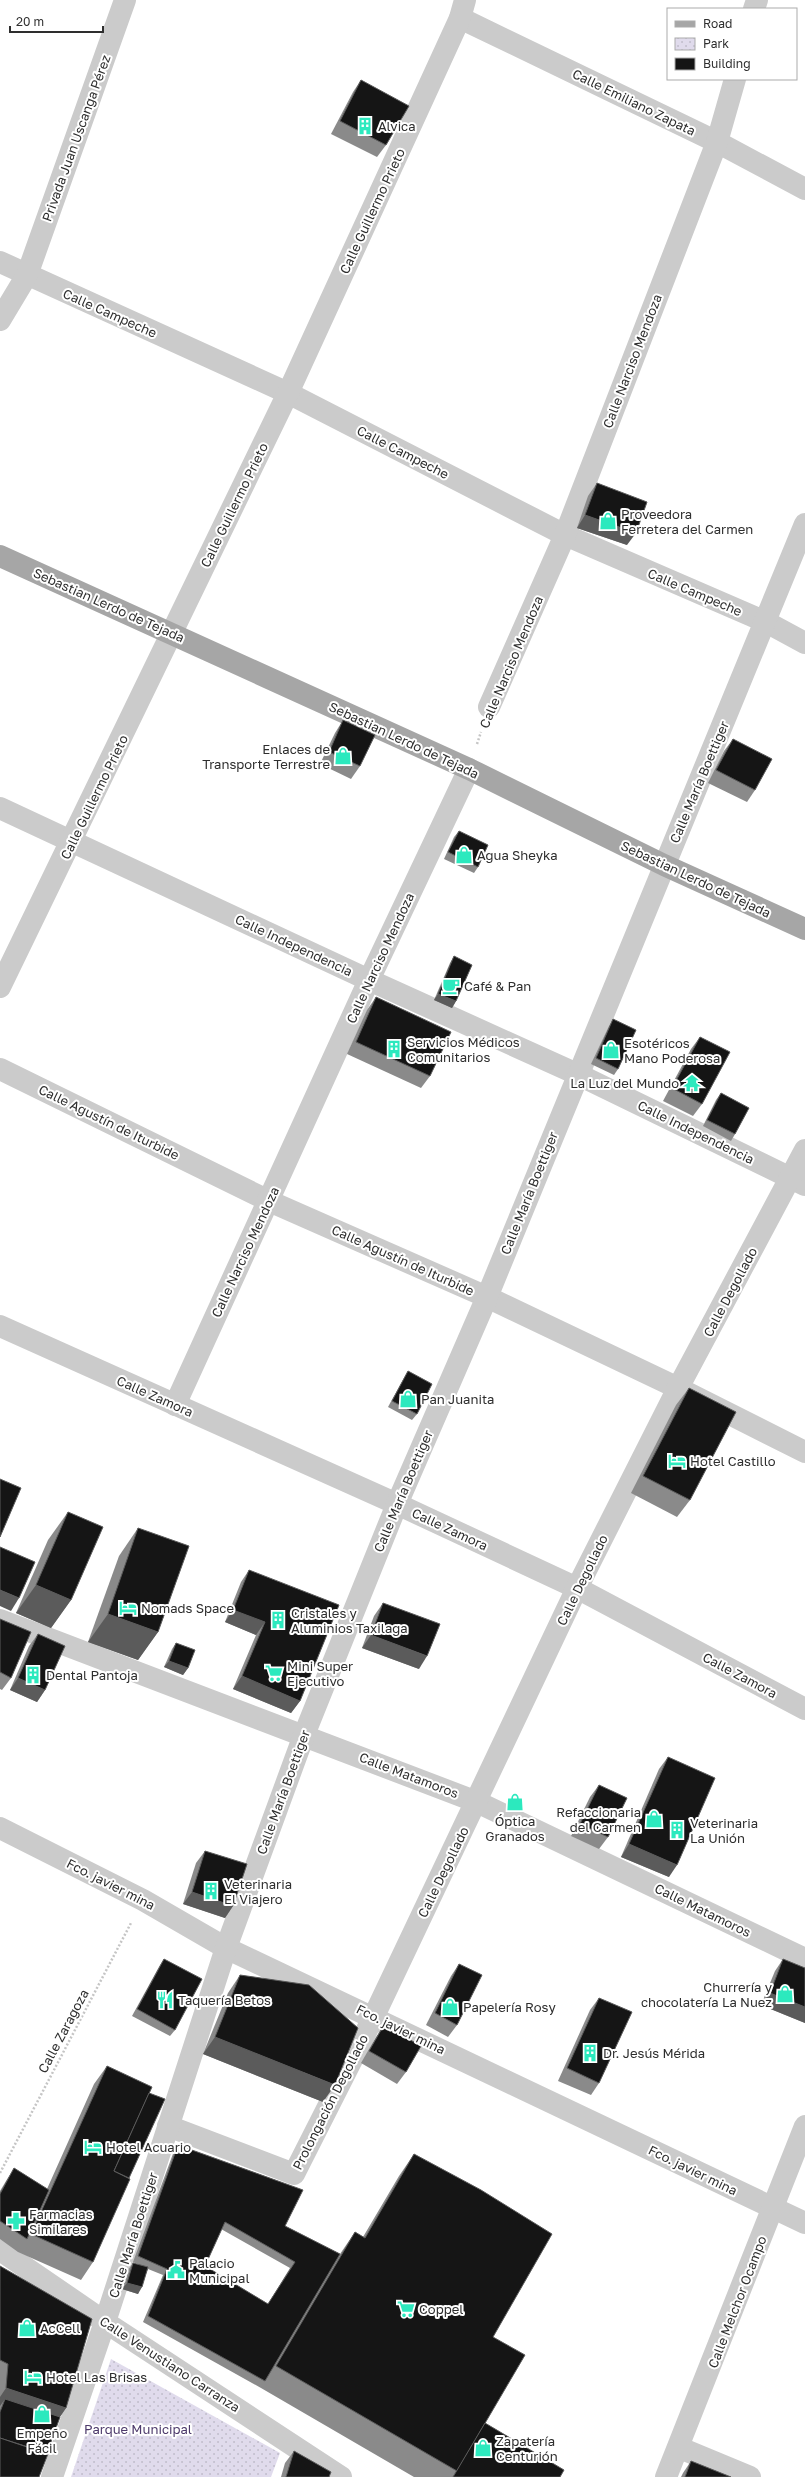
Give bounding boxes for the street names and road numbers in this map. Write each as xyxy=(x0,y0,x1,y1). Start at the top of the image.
street label: Privada Juan Uscanga Pérez xyxy=(38,52,114,223)
street label: Calle Emiliano Zapata xyxy=(570,65,698,139)
street label: Calle Guillermo Prieto xyxy=(336,146,408,276)
street label: Calle Campeche xyxy=(61,285,159,341)
street label: Calle Narciso Mendoza xyxy=(599,292,665,430)
street label: Calle Campeche xyxy=(354,422,452,482)
street label: Calle Guillermo Prieto xyxy=(197,440,271,570)
street label: Sebastian Lerdo de Tejada xyxy=(31,564,187,646)
street label: Calle Campeche xyxy=(645,565,745,619)
street label: Calle Narciso Mendoza xyxy=(476,593,546,731)
street label: Sebastian Lerdo de Tejada xyxy=(327,698,481,782)
street label: Calle María Boettiger xyxy=(666,718,732,846)
street label: Calle Guillermo Prieto xyxy=(57,732,131,862)
street label: Sebastian Lerdo de Tejada xyxy=(619,837,773,921)
street label: Calle Narciso Mendoza xyxy=(343,890,417,1026)
street label: Calle Independencia xyxy=(233,911,355,979)
street label: Calle Agustín de Iturbide xyxy=(36,1081,182,1163)
street label: Calle Independencia xyxy=(635,1097,757,1167)
street label: Calle María Boettiger xyxy=(497,1129,561,1257)
street label: Calle Narciso Mendoza xyxy=(208,1184,282,1320)
street label: Calle Agustín de Iturbide xyxy=(329,1221,477,1299)
street label: Calle Degollado xyxy=(700,1244,760,1339)
street label: Calle Zamora xyxy=(114,1372,196,1420)
street label: Calle María Boettiger xyxy=(370,1427,436,1555)
street label: Calle Zamora xyxy=(410,1504,490,1554)
street label: Calle Degollado xyxy=(553,1532,611,1628)
street label: Calle Zamora xyxy=(700,1649,780,1701)
street label: Calle María Boettiger xyxy=(253,1728,313,1856)
street label: Calle Matamoros xyxy=(357,1749,461,1801)
street label: Calle Degollado xyxy=(414,1824,472,1920)
street label: Fco. javier mina xyxy=(64,1855,158,1913)
street label: Calle Matamoros xyxy=(652,1880,754,1940)
street label: Calle Zaragoza xyxy=(34,1986,92,2076)
street label: Fco. javier mina xyxy=(354,2001,448,2057)
street label: Prolongación Degollado xyxy=(289,2031,371,2172)
street label: Fco. javier mina xyxy=(646,2142,740,2198)
street label: Calle María Boettiger xyxy=(105,2170,161,2300)
street label: Calle Melchor Ocampo xyxy=(704,2233,770,2370)
street label: Calle Venustiano Carranza xyxy=(97,2313,243,2415)

